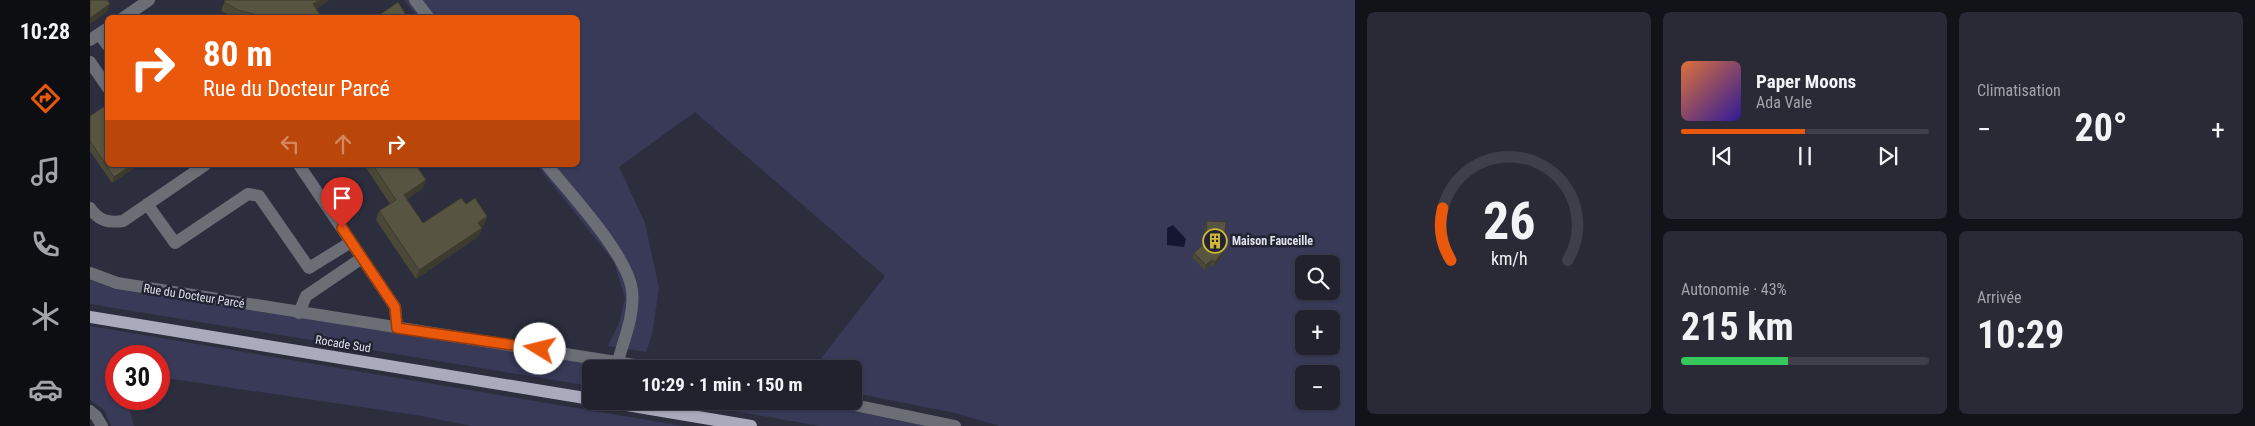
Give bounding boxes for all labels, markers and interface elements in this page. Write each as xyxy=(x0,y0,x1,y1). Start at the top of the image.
text: 10:28 xyxy=(20,19,70,44)
text: 80 m xyxy=(203,34,272,75)
icon: right xyxy=(120,35,185,100)
text: Paper Moons xyxy=(1756,70,1856,93)
text: Rue du Docteur Parcé xyxy=(203,76,390,101)
icon: directions xyxy=(28,81,63,116)
text: Climatisation xyxy=(1977,81,2061,100)
text: Ada Vale xyxy=(1756,93,1812,112)
text: 20° xyxy=(2074,106,2128,150)
text: − xyxy=(1977,113,1991,146)
text: + xyxy=(2211,113,2225,146)
icon: left xyxy=(276,130,304,158)
icon: ahead xyxy=(329,130,357,158)
icon: right xyxy=(382,130,410,158)
icon: previous xyxy=(1708,142,1736,170)
icon: pause xyxy=(1791,142,1819,170)
icon: next xyxy=(1874,142,1902,170)
icon: music xyxy=(28,154,63,189)
pin xyxy=(321,177,363,228)
icon: arrive xyxy=(328,184,356,212)
text: 26 xyxy=(1483,191,1535,252)
icon: phone xyxy=(28,227,63,262)
building icon: Maison Fauceille xyxy=(1202,228,1228,254)
place label: Maison Fauceille xyxy=(1232,234,1313,248)
text: km/h xyxy=(1491,248,1527,269)
map controls xyxy=(1295,255,1340,410)
button: search xyxy=(1295,255,1340,300)
text: Autonomie · 43% xyxy=(1681,280,1787,299)
street label: Rue du Docteur Parcé xyxy=(143,281,246,311)
text: Arrivée xyxy=(1977,288,2021,307)
icon: climate xyxy=(28,299,63,334)
text: 215 km xyxy=(1681,305,1794,349)
button: + xyxy=(1295,310,1340,355)
text: 10:29 xyxy=(1977,313,2064,357)
position arrow xyxy=(513,322,565,374)
street label: Rocade Sud xyxy=(314,333,372,355)
speed limit sign: 30 xyxy=(105,345,170,410)
button: − xyxy=(1295,365,1340,410)
icon: car xyxy=(28,372,63,407)
text: 10:29 · 1 min · 150 m xyxy=(641,373,803,396)

